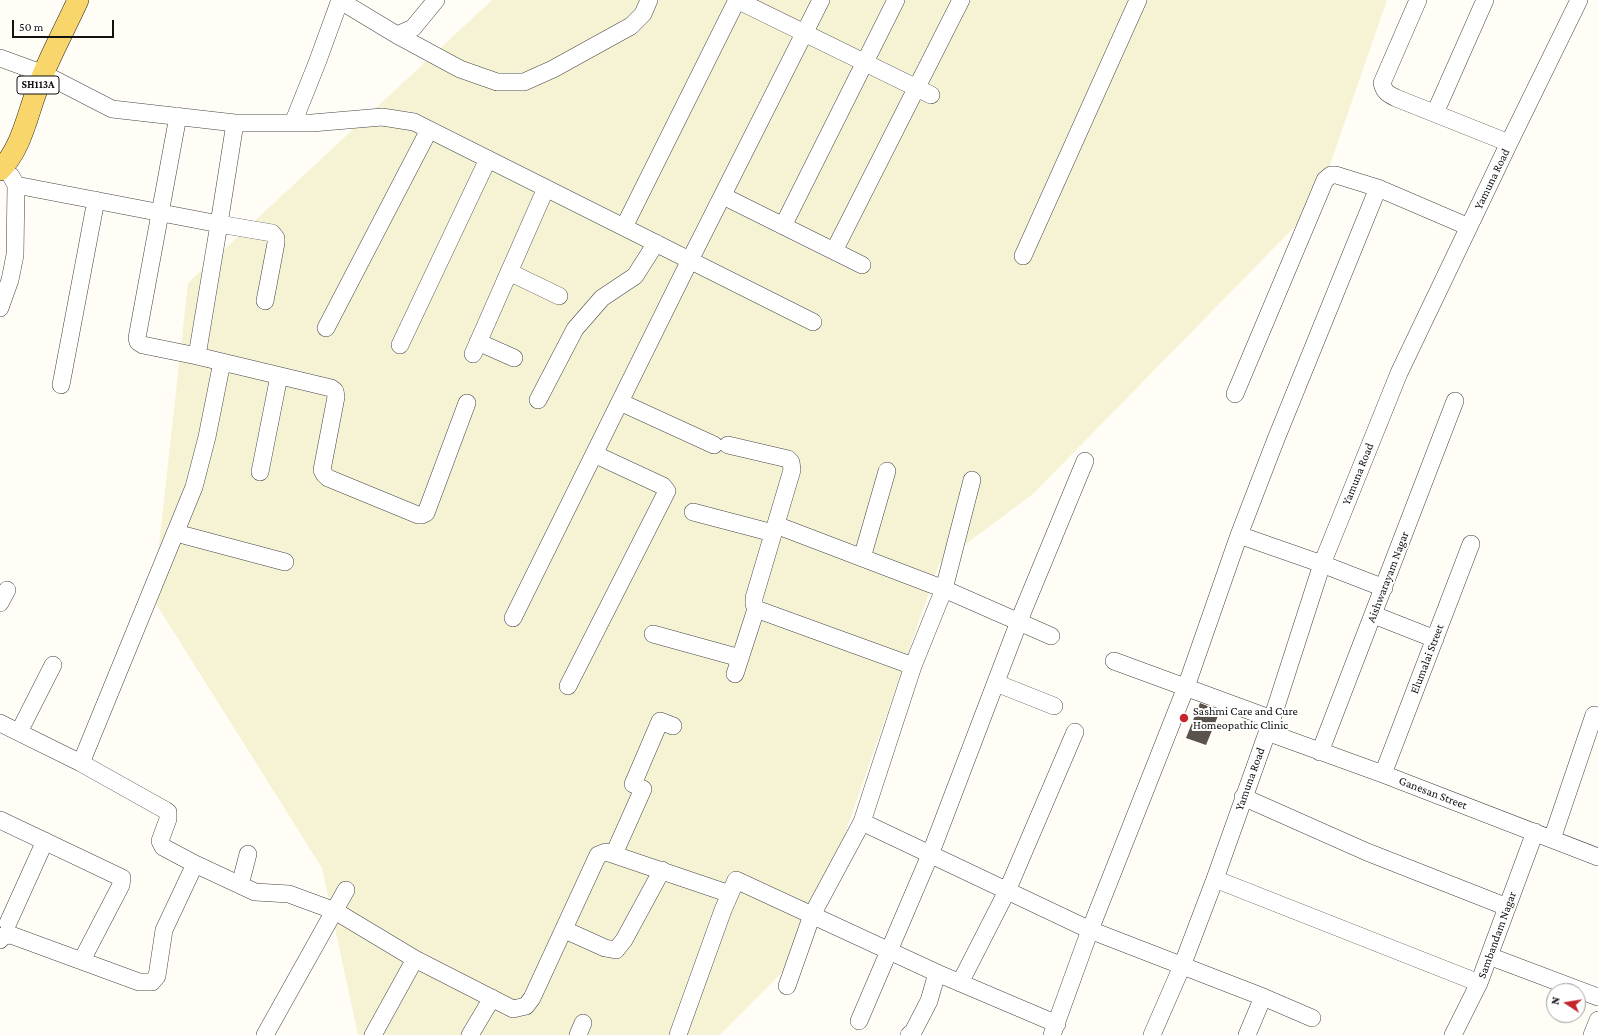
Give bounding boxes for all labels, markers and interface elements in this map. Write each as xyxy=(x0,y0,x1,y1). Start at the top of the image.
scale bar xyxy=(14,12,116,38)
text: 50 m xyxy=(19,20,43,34)
road number: SH113A xyxy=(17,76,59,94)
street label: Yamuna Road xyxy=(1471,146,1513,212)
street label: Yamuna Road xyxy=(1339,441,1377,507)
street label: Aishwarayam Nagar xyxy=(1364,529,1412,625)
street label: Elumalai Street xyxy=(1407,622,1447,696)
place label: Sashmi Care and Cure Homeopathic Clinic xyxy=(1193,704,1298,732)
marker: Sashmi Care and Cure Homeopathic Clinic xyxy=(1178,712,1190,724)
street label: Yamuna Road xyxy=(1232,746,1268,812)
street label: Ganesan Street xyxy=(1397,773,1469,813)
street label: Sambandam Nagar xyxy=(1475,889,1519,981)
north arrow xyxy=(1546,983,1586,1023)
text: N xyxy=(1549,996,1562,1006)

